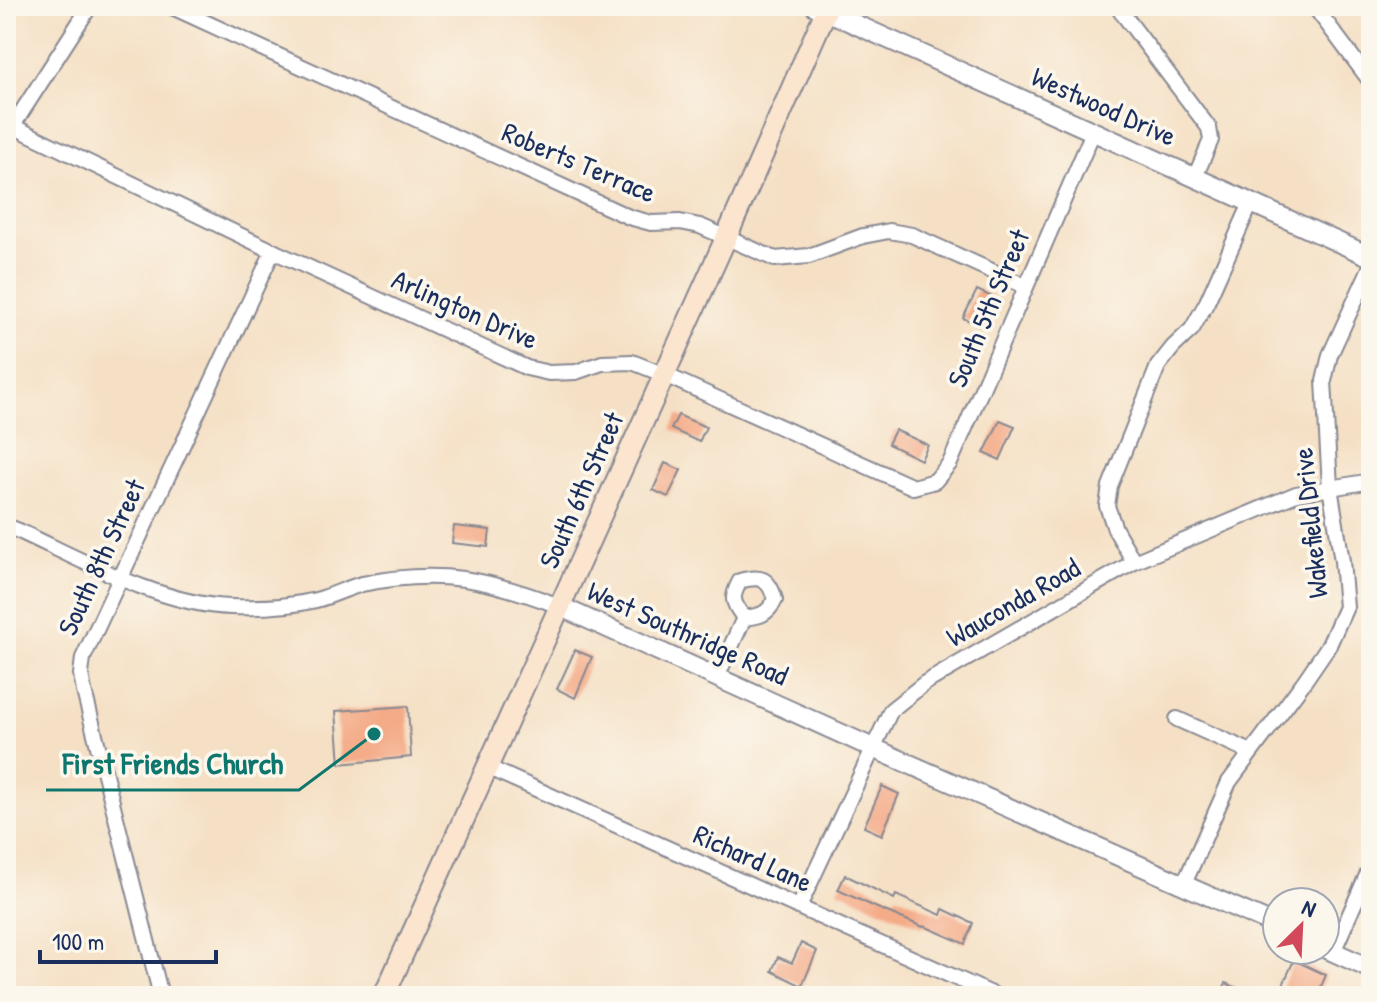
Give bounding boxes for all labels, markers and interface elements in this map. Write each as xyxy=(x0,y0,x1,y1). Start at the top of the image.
street label: Westwood Drive xyxy=(1026,57,1182,155)
street label: Roberts Terrace xyxy=(497,113,661,211)
street label: South 5th Street xyxy=(938,223,1038,393)
street label: Arlington Drive xyxy=(386,260,544,358)
street label: South 6th Street xyxy=(530,405,633,574)
street label: Wakefield Drive xyxy=(1283,446,1337,600)
street label: South 8th Street xyxy=(48,472,154,641)
street label: Wauconda Road xyxy=(939,548,1087,656)
street label: West Southridge Road xyxy=(582,572,794,694)
callout: First Friends Church xyxy=(46,736,299,790)
text: First Friends Church xyxy=(62,743,284,783)
street label: Richard Lane xyxy=(688,815,818,901)
north arrow xyxy=(1261,886,1341,966)
text: N xyxy=(1298,892,1321,924)
scale bar xyxy=(40,914,216,964)
text: 100 m xyxy=(52,925,104,957)

